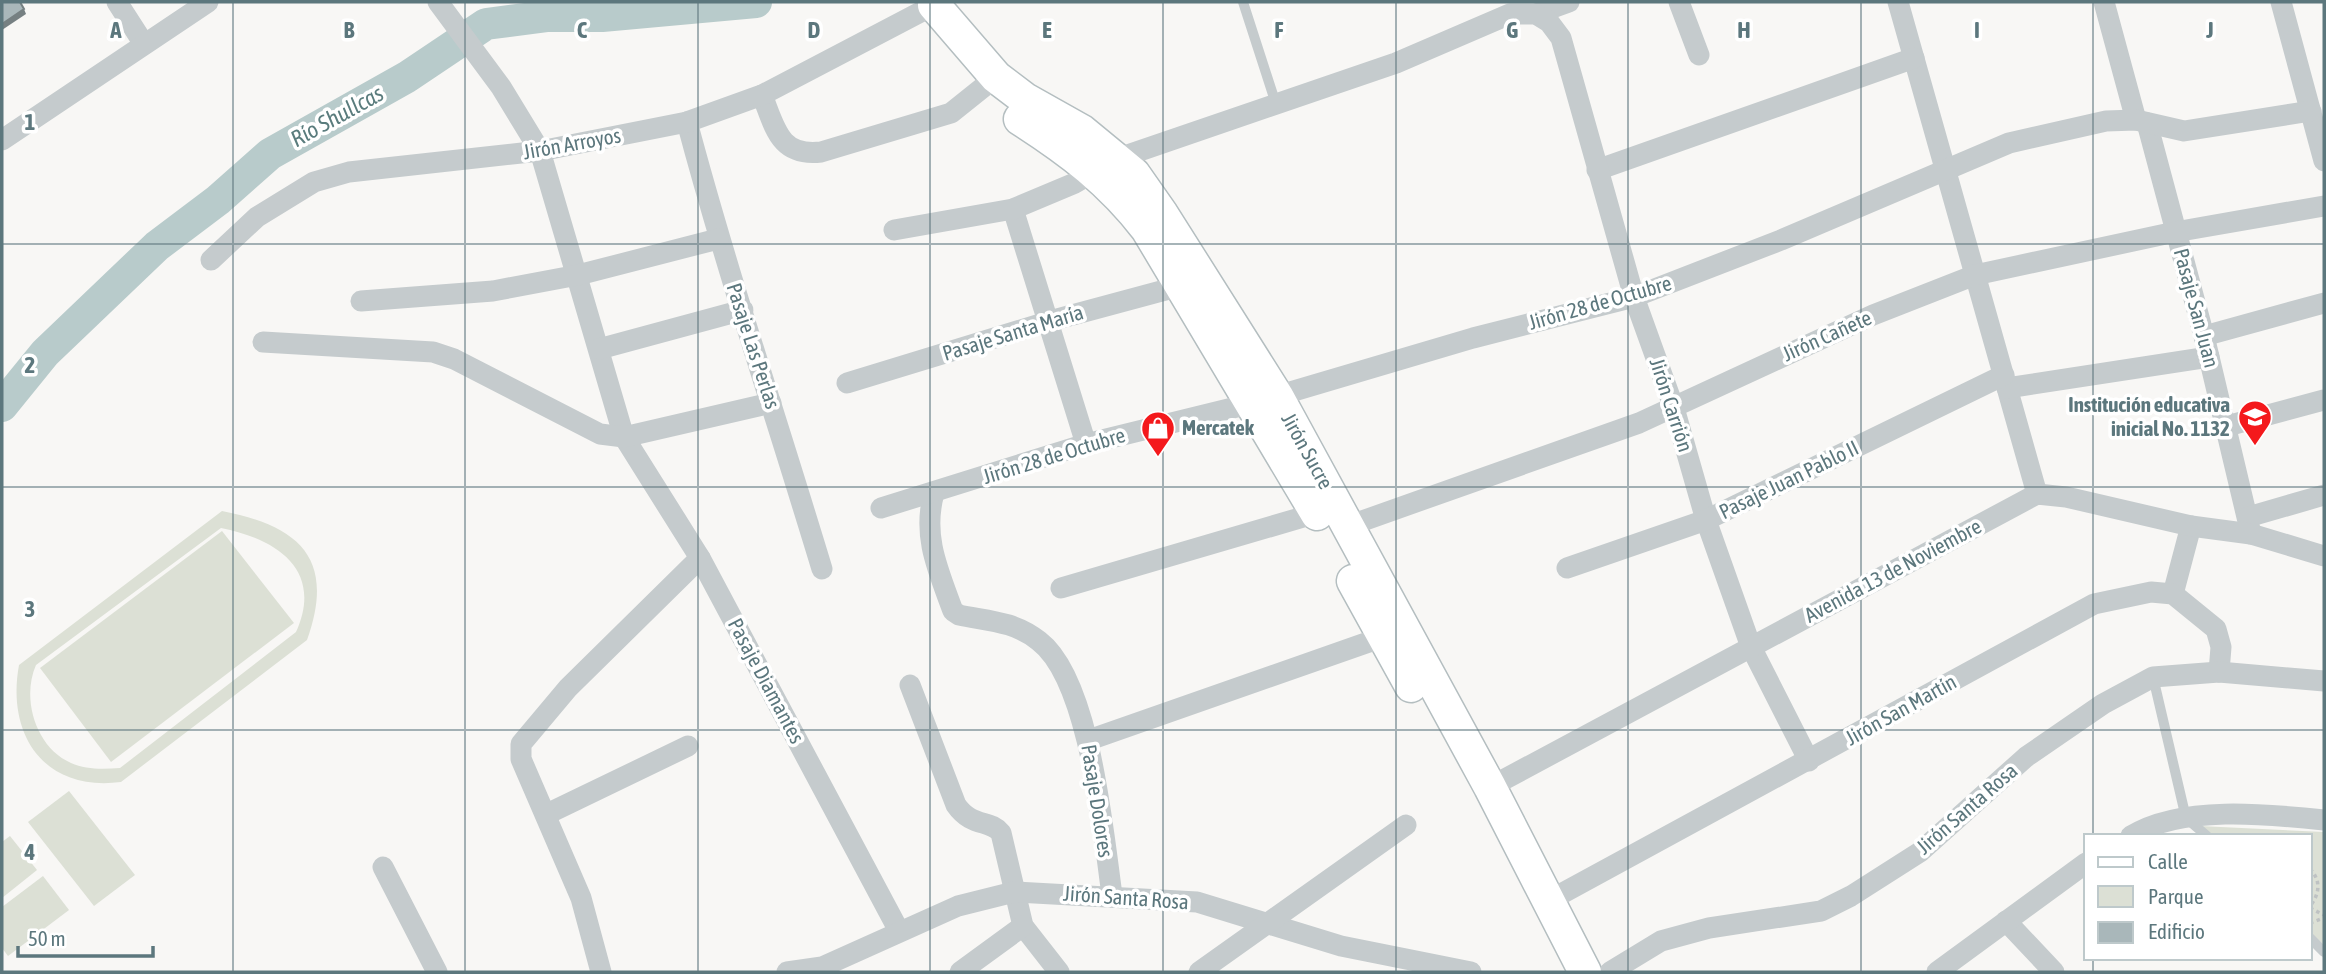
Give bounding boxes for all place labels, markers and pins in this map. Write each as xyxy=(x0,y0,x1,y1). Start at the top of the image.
place label: Institución educativa inicial No. 1132 xyxy=(2068,392,2230,440)
school or university icon: Institución educativa inicial No. 1132 xyxy=(2236,398,2274,447)
shop icon: Mercatek xyxy=(1139,409,1177,458)
place label: Mercatek xyxy=(1182,415,1255,439)

